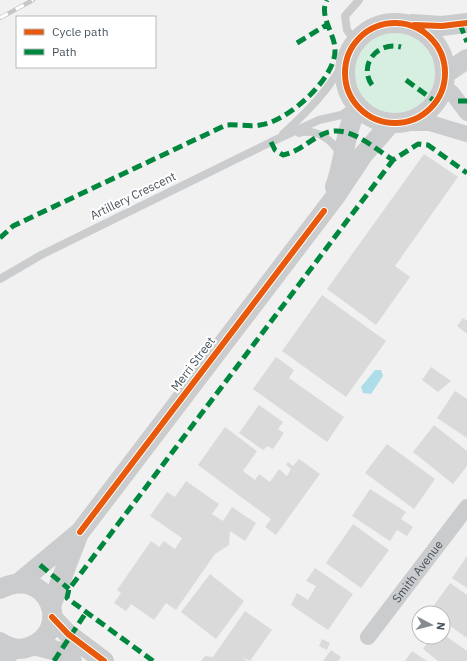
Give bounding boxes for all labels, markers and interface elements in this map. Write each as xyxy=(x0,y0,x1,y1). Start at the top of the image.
legend xyxy=(16,16,156,68)
text: Cycle path xyxy=(52,24,109,39)
text: Path xyxy=(52,44,77,59)
street label: Artillery Crescent xyxy=(87,168,178,223)
street label: Merri Street xyxy=(167,334,218,394)
street label: Smith Avenue xyxy=(389,537,446,606)
north arrow xyxy=(411,605,451,645)
text: N xyxy=(433,621,448,631)

